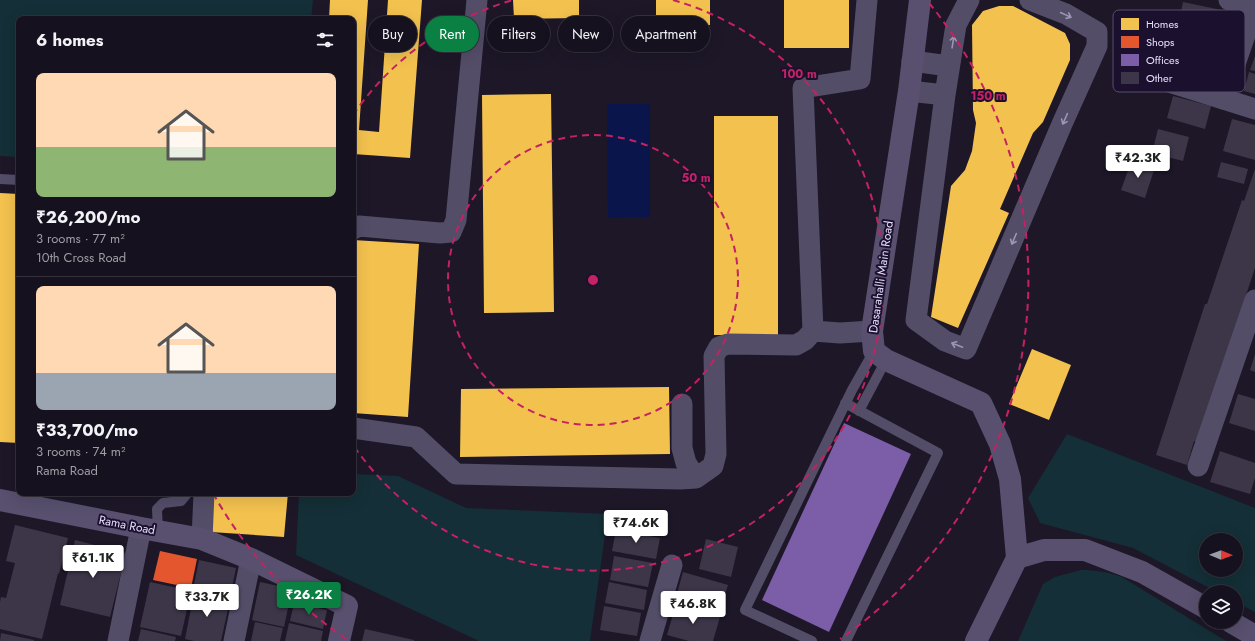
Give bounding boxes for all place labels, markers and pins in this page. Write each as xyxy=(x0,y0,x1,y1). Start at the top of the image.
pin: ₹42.3K xyxy=(1105,145,1171,179)
centre of rings xyxy=(586,273,600,287)
pin: ₹74.6K xyxy=(603,510,669,544)
pin: ₹61.1K xyxy=(60,545,126,579)
pin: ₹26.2K xyxy=(276,582,342,616)
pin: ₹33.7K xyxy=(174,584,240,618)
pin: ₹46.8K xyxy=(660,591,726,625)

